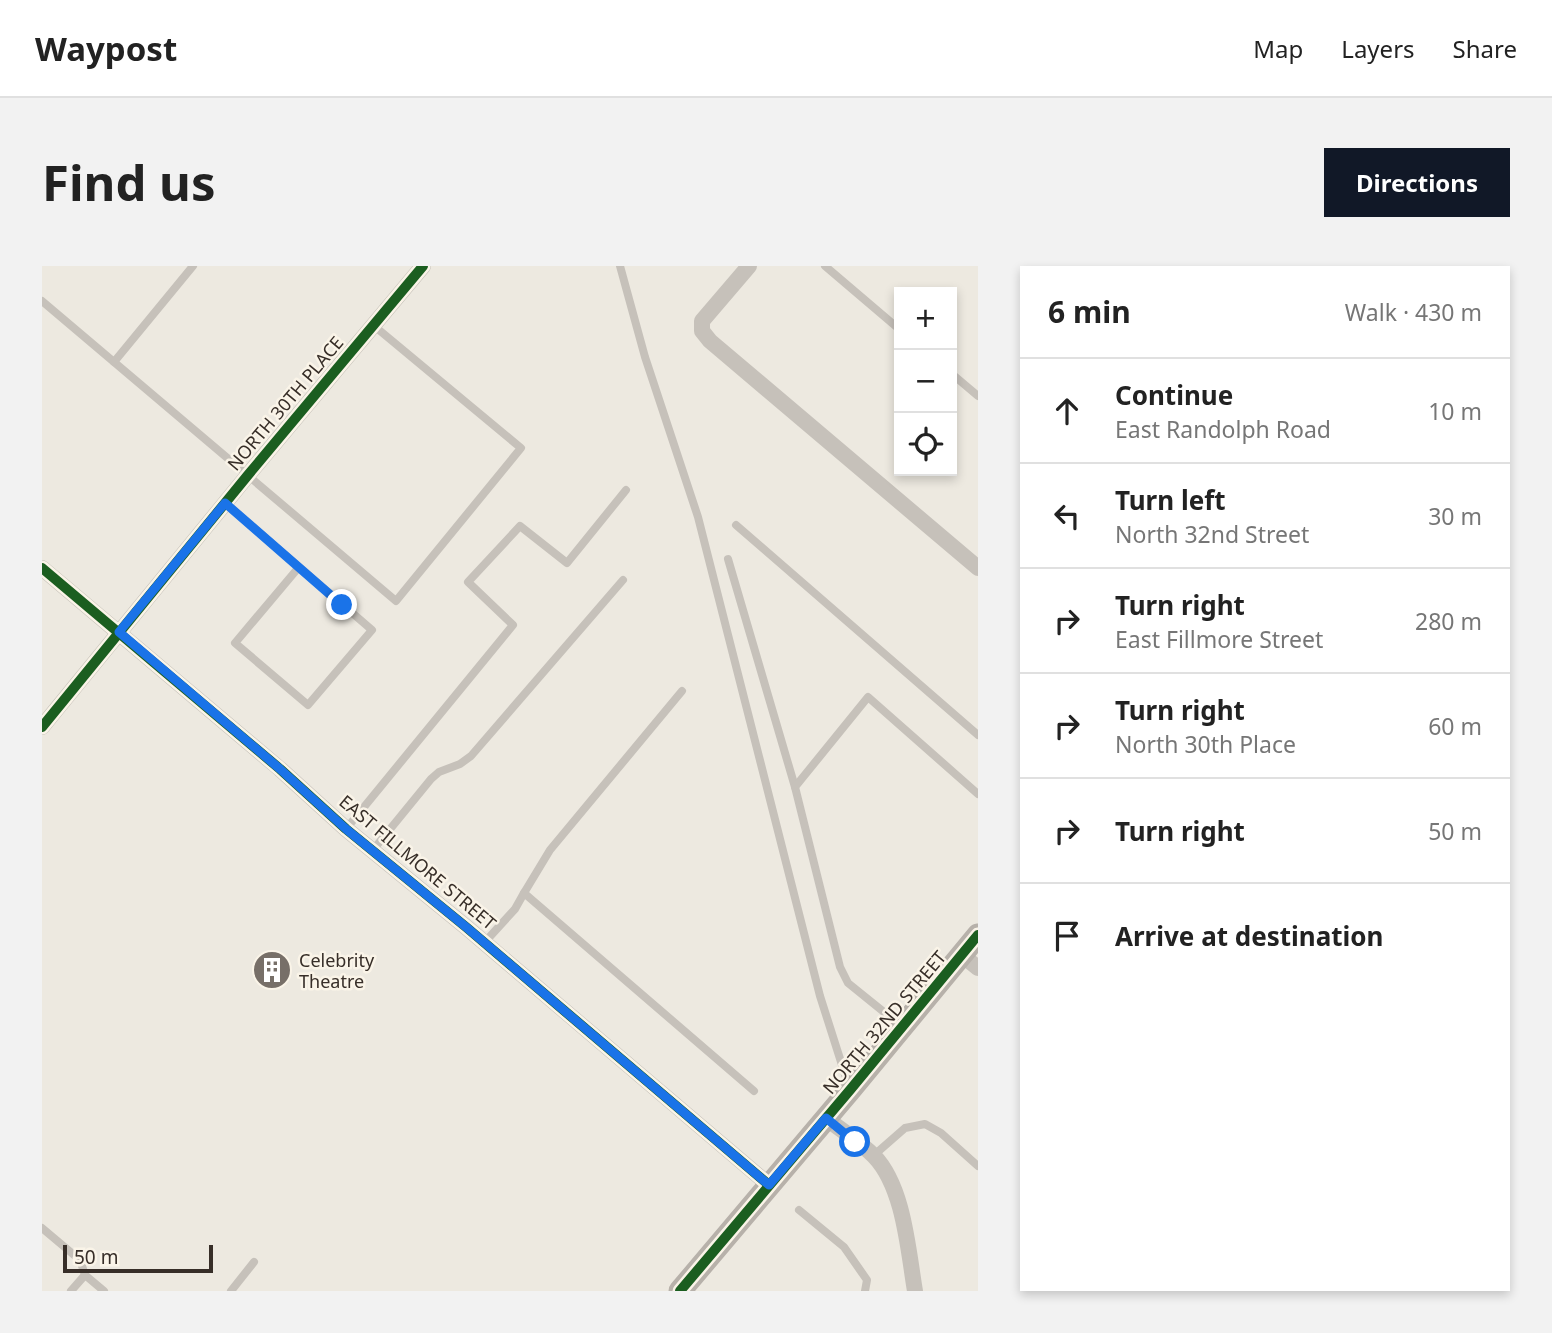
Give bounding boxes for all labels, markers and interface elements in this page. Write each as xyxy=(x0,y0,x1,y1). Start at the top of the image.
text: Waypost xyxy=(35,26,177,71)
text: Map xyxy=(1253,32,1303,65)
text: Layers xyxy=(1341,32,1415,65)
text: Share xyxy=(1453,32,1517,65)
button: Directions xyxy=(1324,148,1510,217)
text: Find us xyxy=(42,149,216,215)
map controls xyxy=(894,287,957,476)
button: + xyxy=(894,287,957,350)
text: 6 min xyxy=(1048,291,1131,332)
text: Walk · 430 m xyxy=(1345,296,1482,328)
street label: NORTH 30TH PLACE xyxy=(222,331,348,475)
button: − xyxy=(894,350,957,413)
text: Continue xyxy=(1115,377,1233,413)
icon: ahead xyxy=(1048,392,1086,430)
text: 10 m xyxy=(1428,395,1482,427)
button: locate xyxy=(894,413,957,476)
text: East Randolph Road xyxy=(1115,413,1331,445)
text: Turn left xyxy=(1115,482,1226,518)
icon: left xyxy=(1048,497,1086,535)
text: 30 m xyxy=(1428,500,1482,532)
text: North 32nd Street xyxy=(1115,518,1309,550)
text: Turn right xyxy=(1115,587,1245,623)
route end xyxy=(326,589,357,620)
icon: right xyxy=(1048,602,1086,640)
text: 280 m xyxy=(1415,605,1482,637)
text: East Fillmore Street xyxy=(1115,623,1323,655)
text: Turn right xyxy=(1115,692,1245,728)
icon: right xyxy=(1048,707,1086,745)
text: 60 m xyxy=(1428,710,1482,742)
text: North 30th Place xyxy=(1115,728,1296,760)
street label: EAST FILLMORE STREET xyxy=(335,789,501,935)
icon: right xyxy=(1048,812,1086,850)
text: Turn right xyxy=(1115,813,1245,849)
text: 50 m xyxy=(1428,815,1482,847)
icon: arrive xyxy=(1048,917,1086,955)
text: Arrive at destination xyxy=(1115,918,1384,954)
street label: NORTH 32ND STREET xyxy=(817,945,951,1099)
place label: Celebrity Theatre xyxy=(299,948,375,993)
building icon: Celebrity Theatre xyxy=(251,949,293,991)
route start xyxy=(839,1126,870,1157)
scale bar xyxy=(63,1242,214,1274)
text: 50 m xyxy=(74,1244,118,1270)

